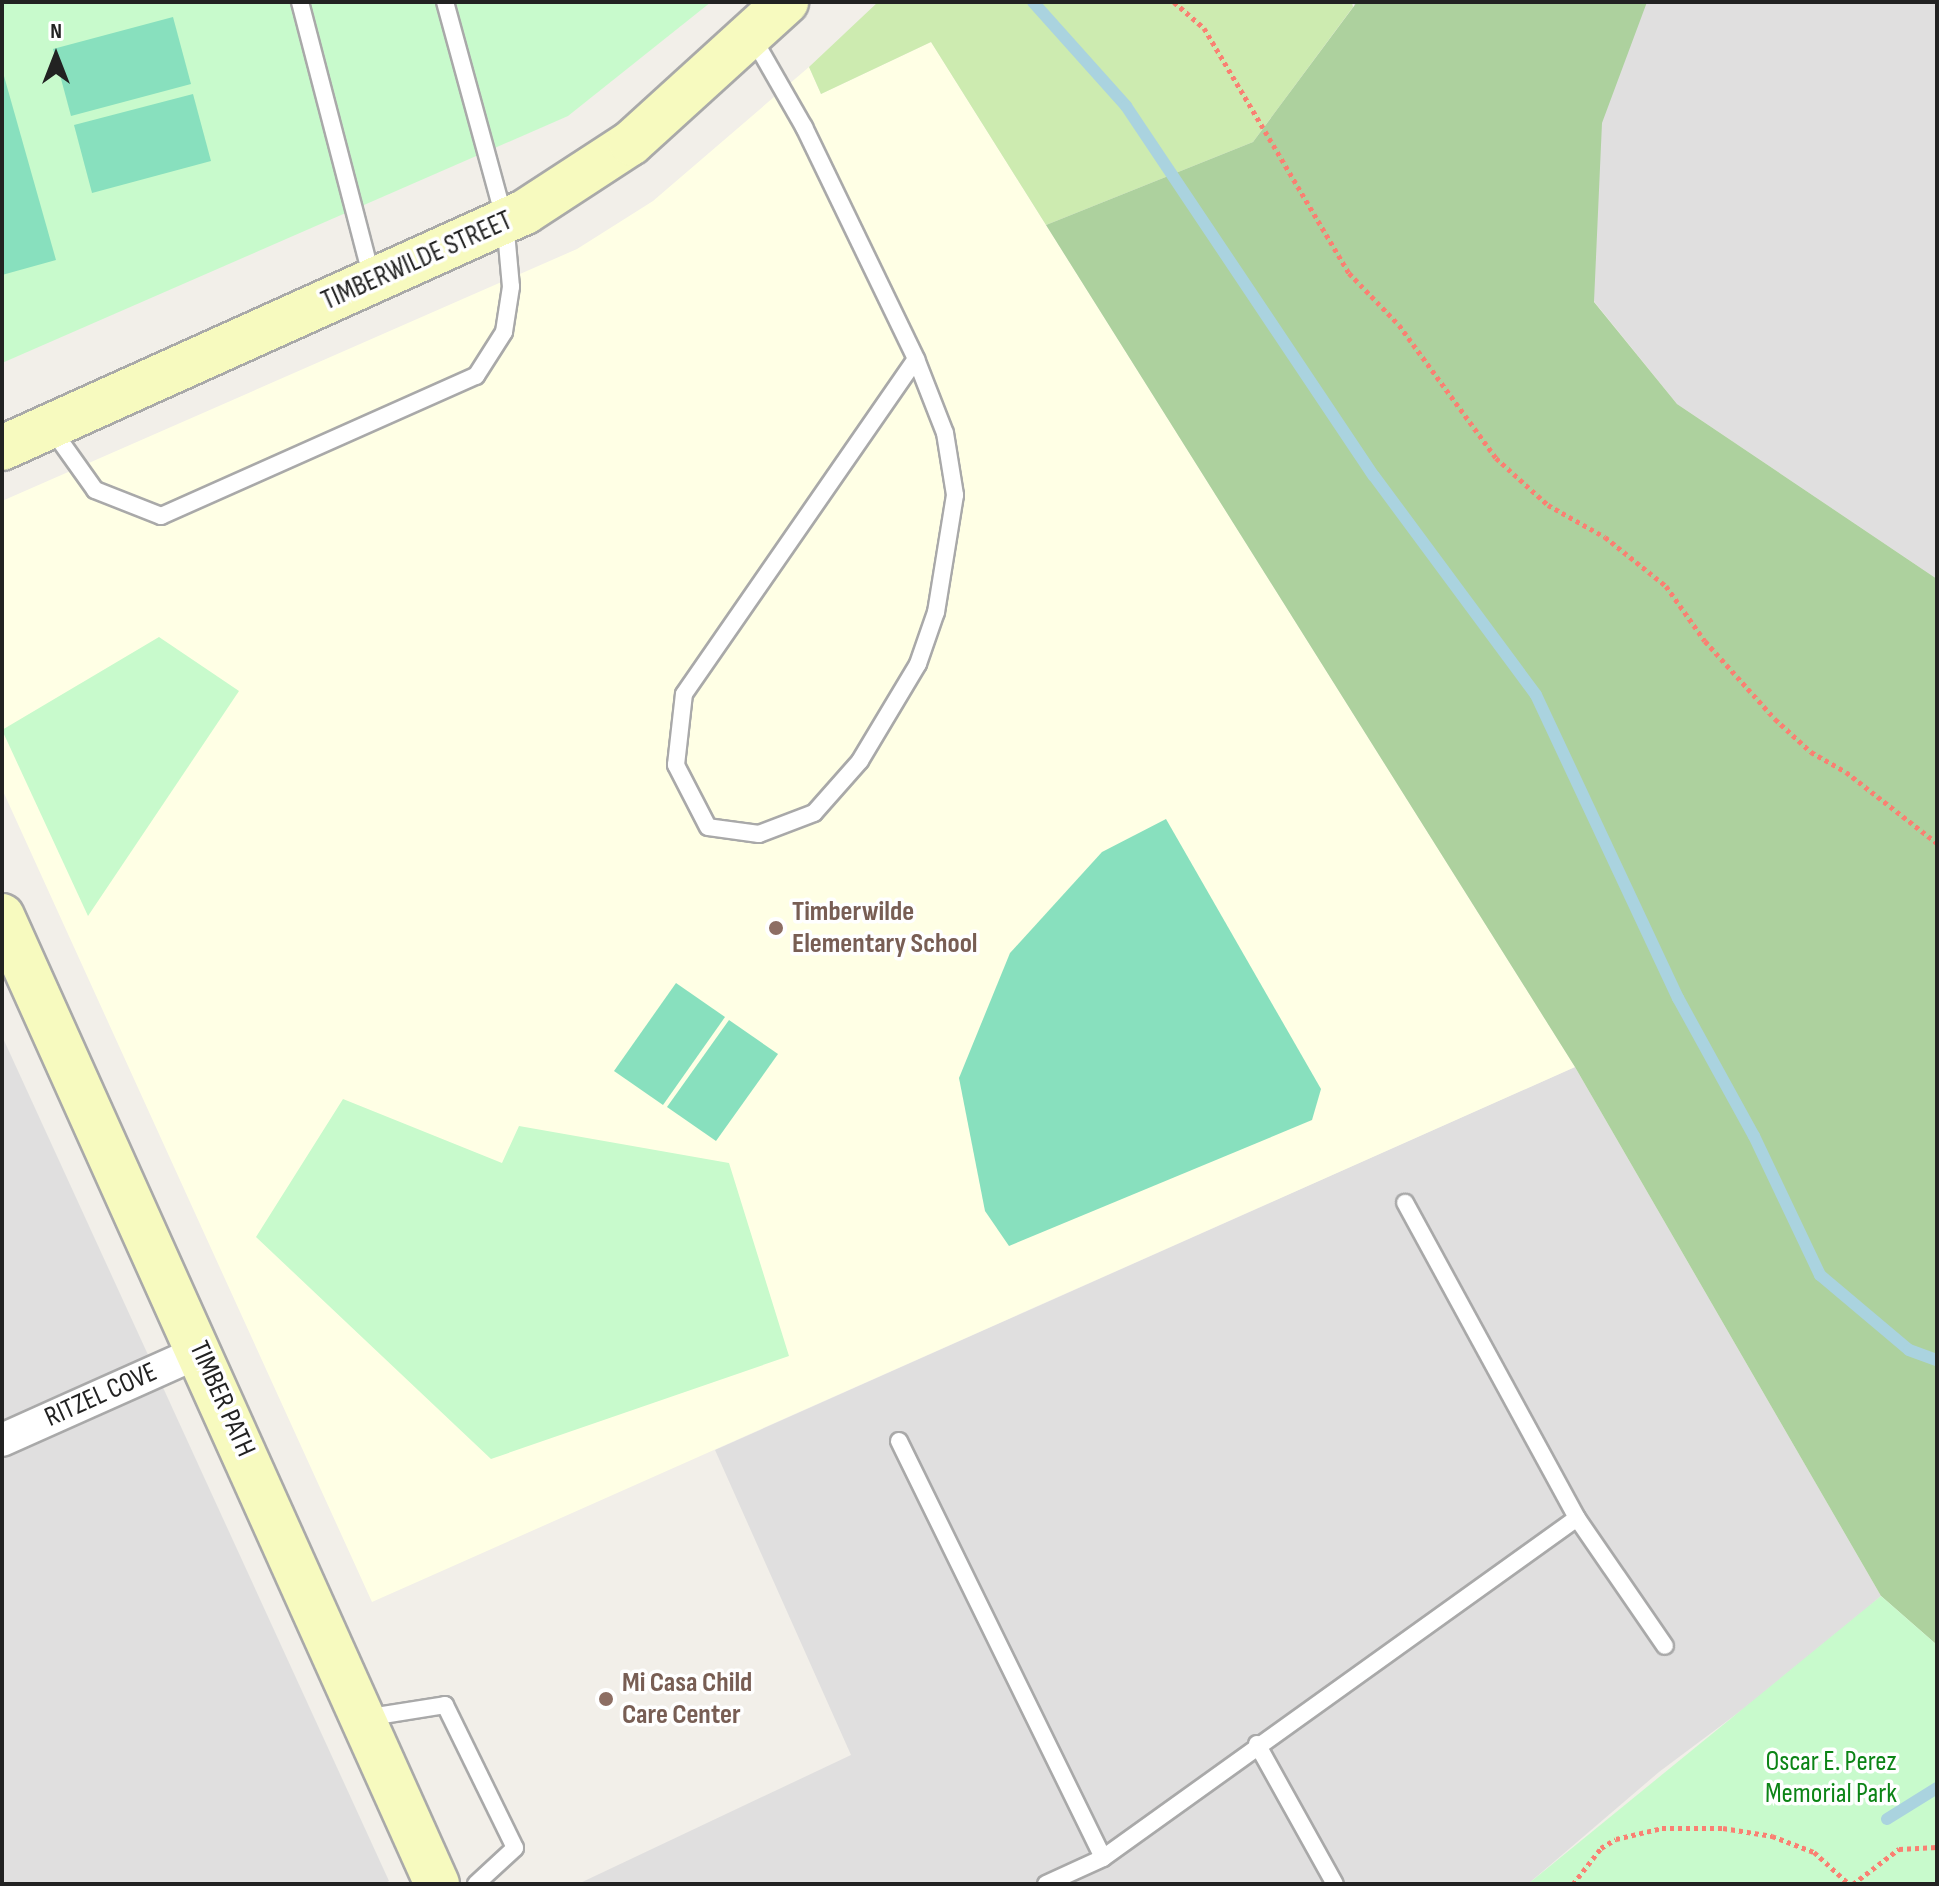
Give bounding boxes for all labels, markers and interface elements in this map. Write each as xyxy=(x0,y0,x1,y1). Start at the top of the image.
north arrow xyxy=(16,16,96,96)
text: N xyxy=(50,18,62,45)
street label: TIMBERWILDE STREET xyxy=(317,204,517,318)
place label: Timberwilde Elementary School xyxy=(792,895,978,961)
marker: Timberwilde Elementary School xyxy=(767,919,785,937)
street label: TIMBER PATH xyxy=(182,1336,262,1462)
street label: RITZEL COVE xyxy=(40,1355,162,1435)
place label: Mi Casa Child Care Center xyxy=(622,1666,752,1732)
marker: Mi Casa Child Care Center xyxy=(597,1690,615,1708)
park label: Oscar E. Perez Memorial Park xyxy=(1765,1745,1897,1811)

